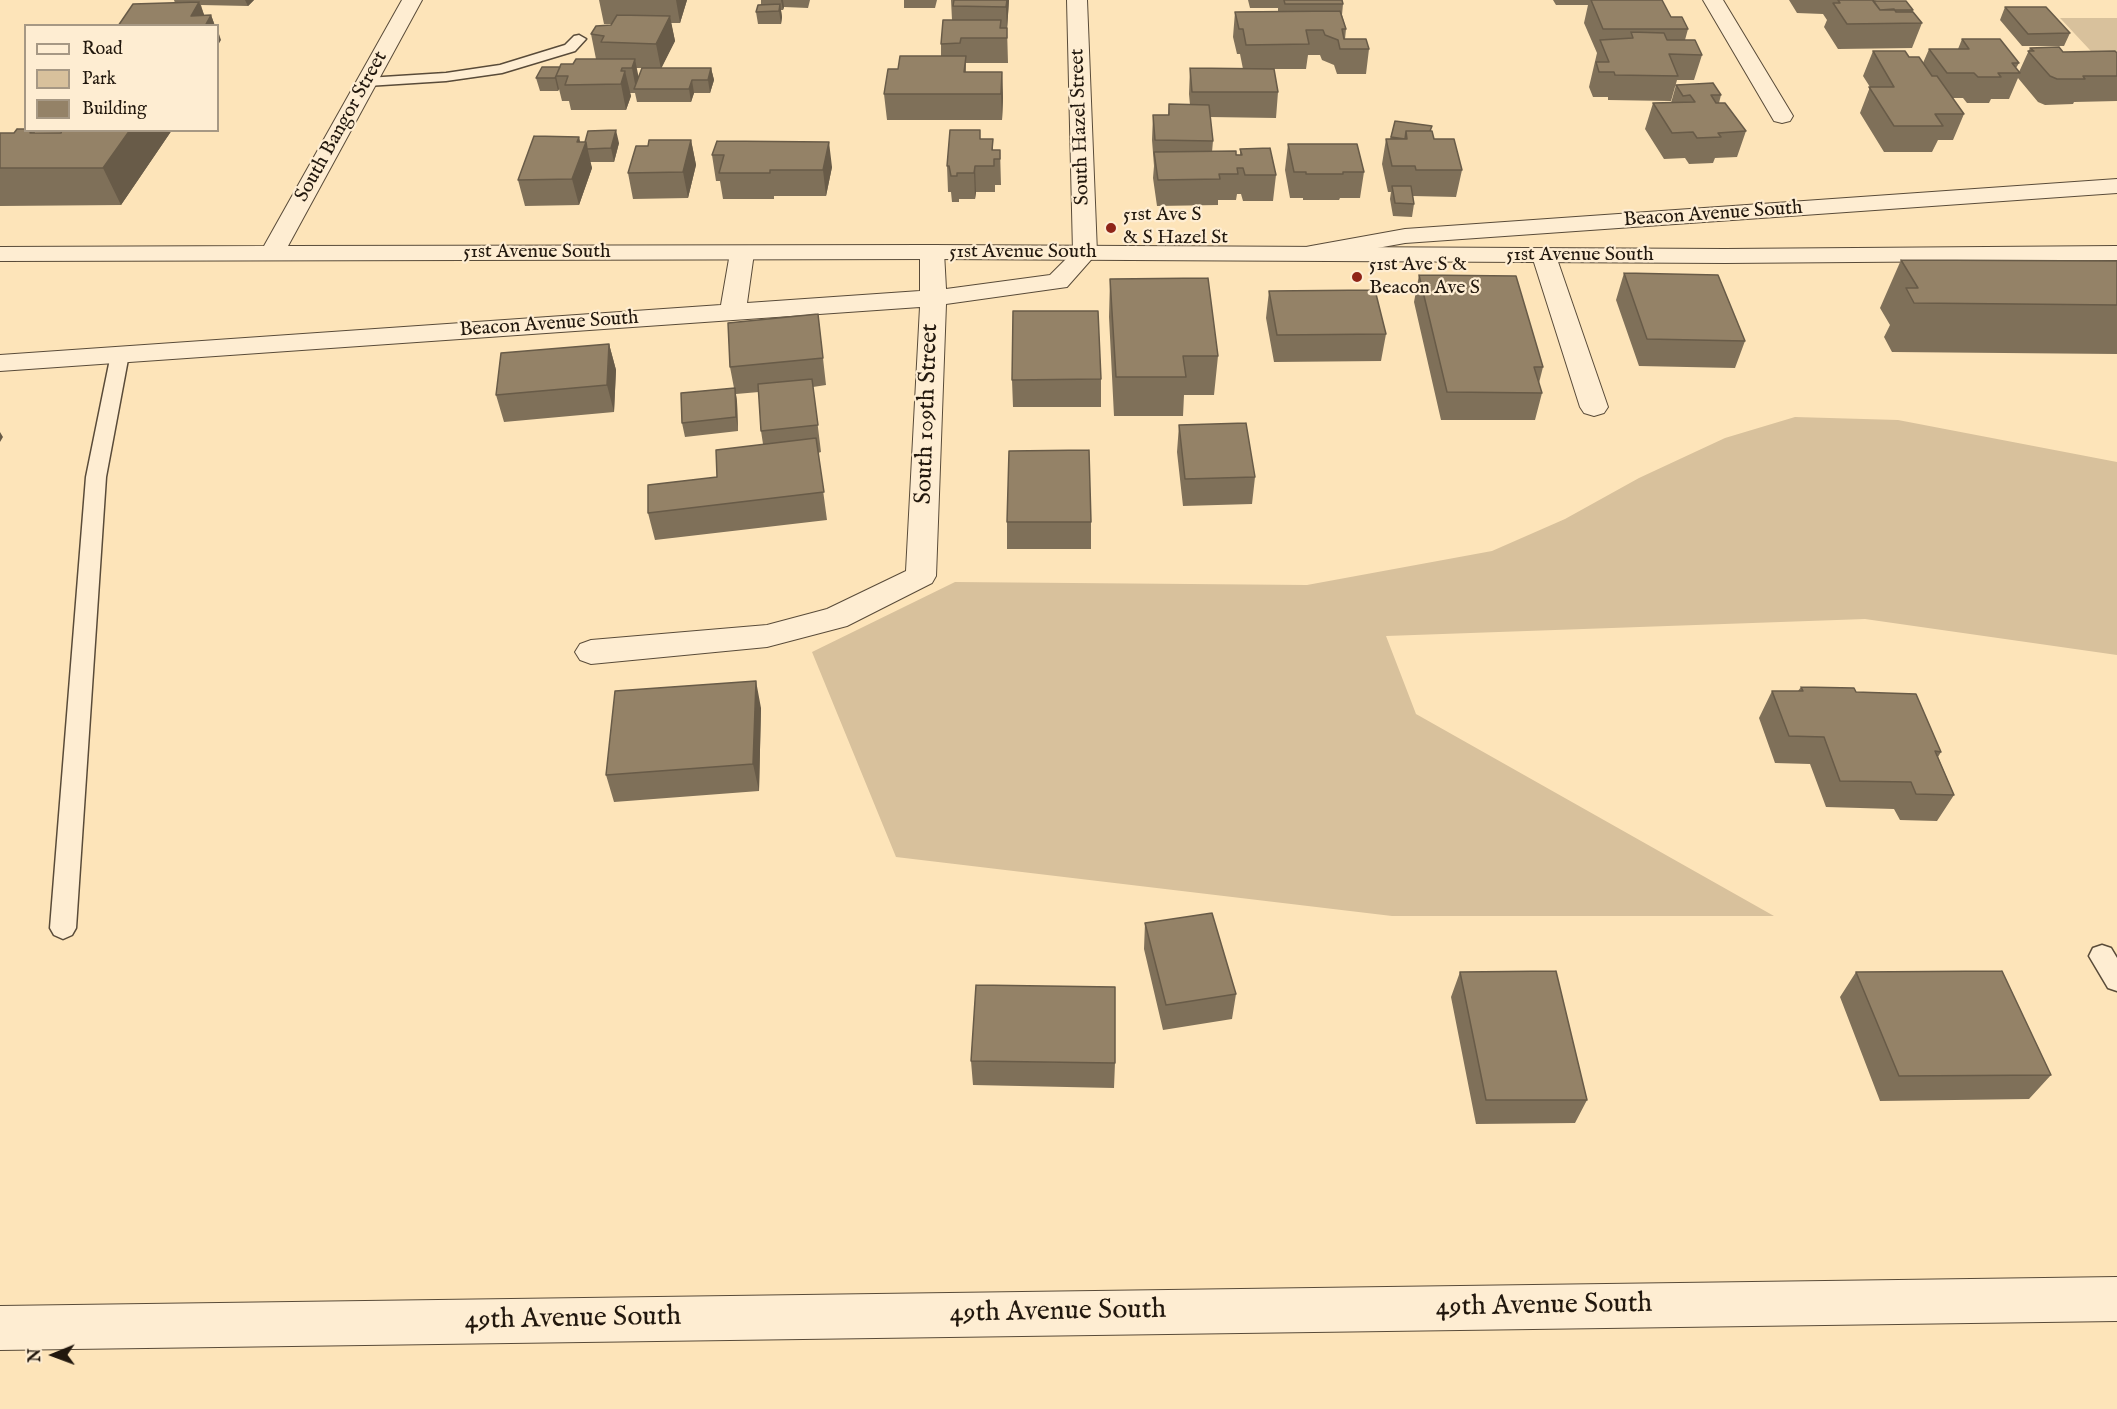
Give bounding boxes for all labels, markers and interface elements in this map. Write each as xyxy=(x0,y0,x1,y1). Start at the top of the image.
legend xyxy=(24,24,219,132)
text: Road xyxy=(82,38,123,61)
street label: South Bangor Street xyxy=(291,47,393,207)
street label: South Hazel Street xyxy=(1066,48,1096,206)
text: Park xyxy=(82,68,116,91)
text: Building xyxy=(82,98,147,121)
street label: Beacon Avenue South xyxy=(1623,197,1803,233)
place label: 51st Ave S & S Hazel St xyxy=(1123,204,1228,251)
marker: 51st Ave S & S Hazel St xyxy=(1104,221,1118,235)
street label: 51st Avenue South xyxy=(463,241,611,265)
street label: 51st Avenue South xyxy=(949,241,1097,265)
street label: 51st Avenue South xyxy=(1506,244,1654,268)
place label: 51st Ave S & Beacon Ave S xyxy=(1369,254,1480,301)
marker: 51st Ave S & Beacon Ave S xyxy=(1350,270,1364,284)
street label: Beacon Avenue South xyxy=(459,307,639,343)
street label: South 109th Street xyxy=(910,323,946,505)
street label: 49th Avenue South xyxy=(1435,1288,1653,1326)
street label: 49th Avenue South xyxy=(949,1294,1167,1332)
street label: 49th Avenue South xyxy=(464,1301,682,1339)
north arrow xyxy=(24,1325,84,1385)
text: N xyxy=(26,1348,46,1362)

